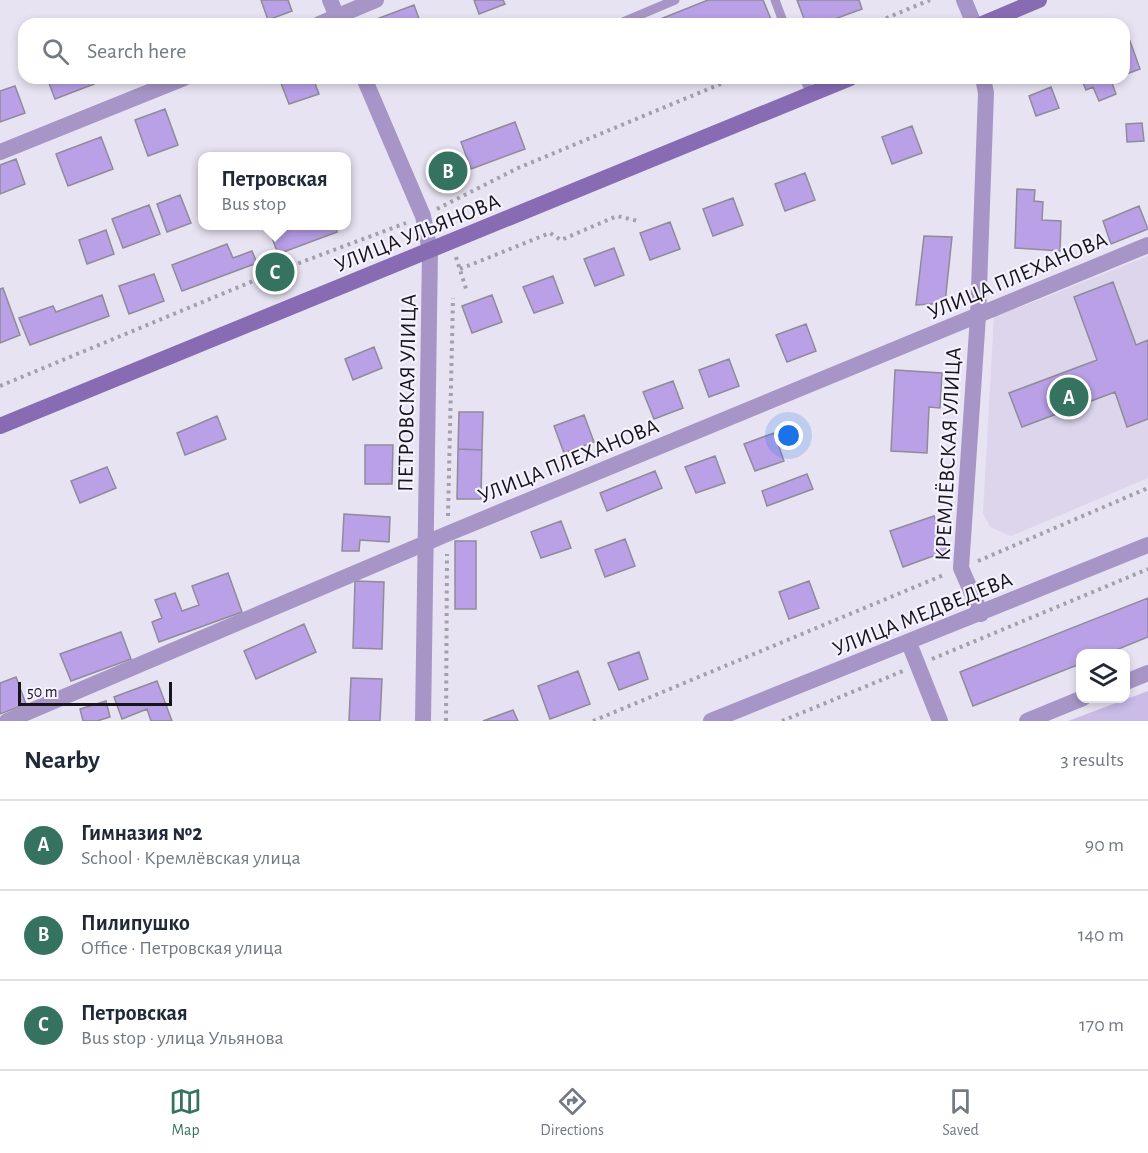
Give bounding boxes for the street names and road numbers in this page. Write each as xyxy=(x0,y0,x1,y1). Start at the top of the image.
street label: УЛИЦА УЛЬЯНОВА xyxy=(332,190,503,276)
street label: УЛИЦА ПЛЕХАНОВА xyxy=(924,228,1110,324)
street label: ПЕТРОВСКАЯ УЛИЦА xyxy=(394,294,420,492)
street label: КРЕМЛЁВСКАЯ УЛИЦА xyxy=(931,347,965,561)
street label: УЛИЦА ПЛЕХАНОВА xyxy=(475,415,662,507)
street label: УЛИЦА МЕДВЕДЕВА xyxy=(830,568,1015,660)

